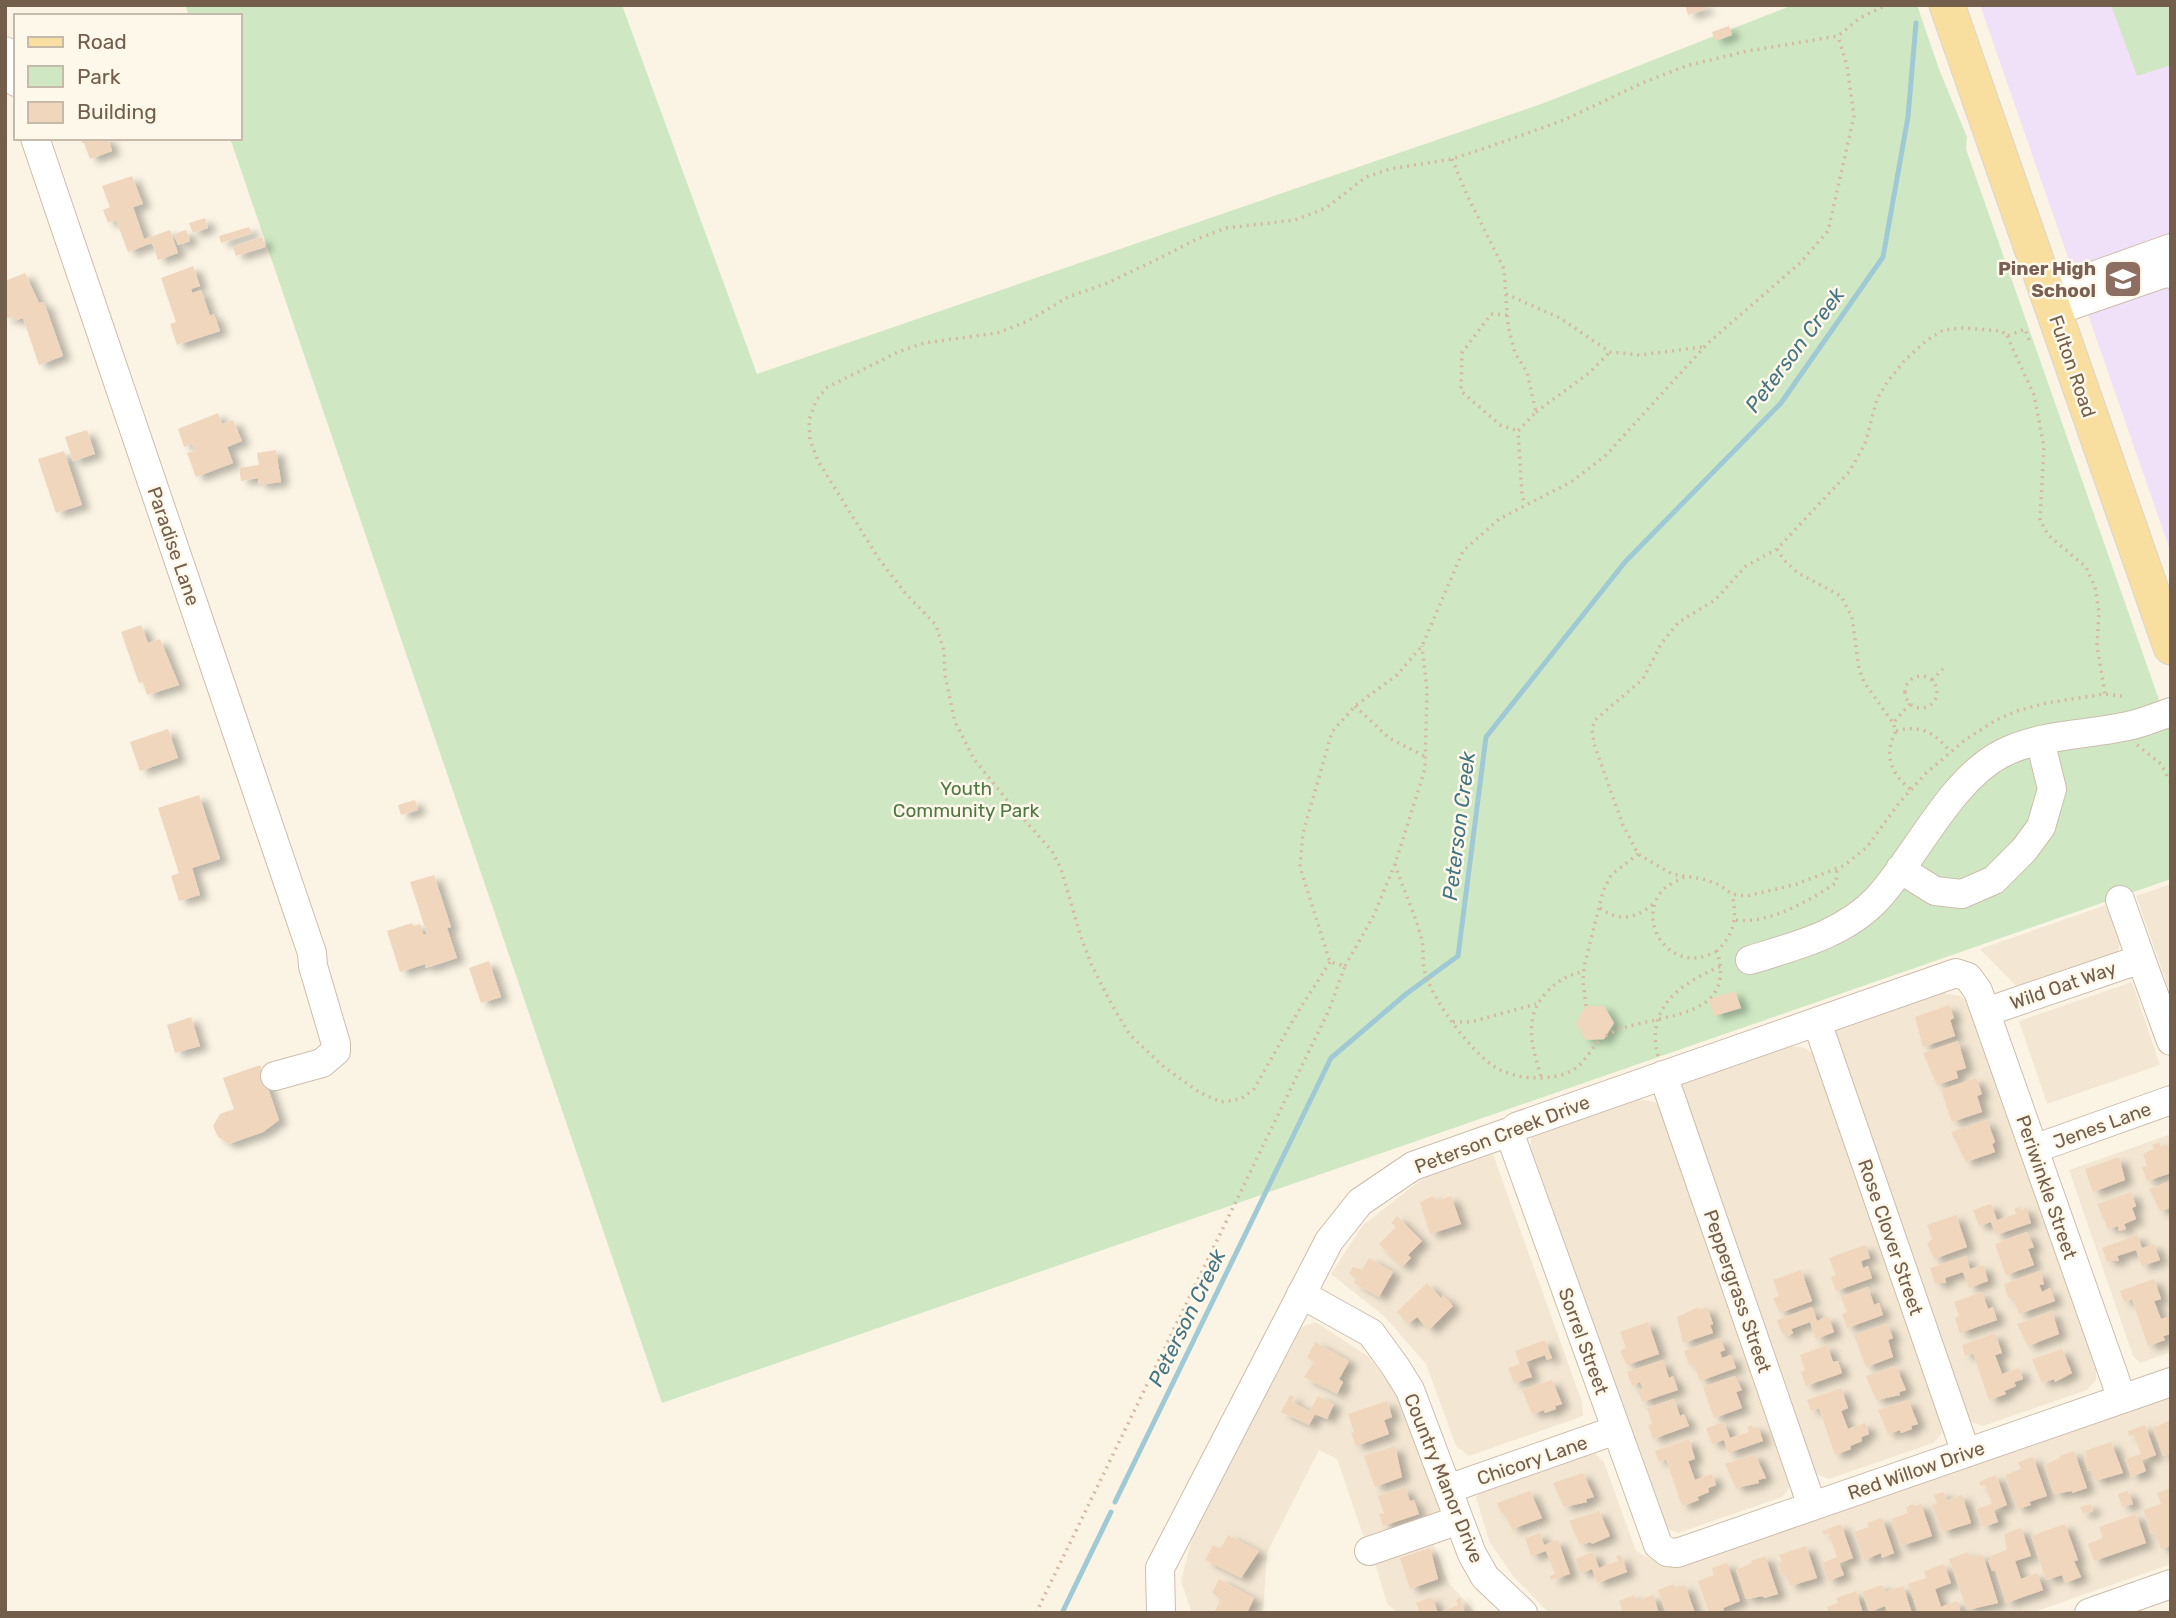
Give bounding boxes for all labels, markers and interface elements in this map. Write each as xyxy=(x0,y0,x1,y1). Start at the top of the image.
legend xyxy=(14,14,242,140)
text: Road xyxy=(77,29,127,54)
text: Park xyxy=(77,64,121,89)
text: Building xyxy=(77,99,157,124)
place label: Piner High School xyxy=(1998,257,2096,302)
school or university icon: Piner High School xyxy=(2102,258,2144,300)
water label: Peterson Creek xyxy=(1740,281,1850,417)
street label: Fulton Road xyxy=(2044,312,2101,420)
street label: Paradise Lane xyxy=(142,484,205,609)
water label: Peterson Creek xyxy=(1437,749,1480,902)
park label: Youth Community Park xyxy=(893,777,1039,822)
street label: Wild Oat Way xyxy=(2007,957,2119,1014)
street label: Peterson Creek Drive xyxy=(1411,1090,1593,1178)
street label: Jenes Lane xyxy=(2050,1097,2154,1154)
street label: Periwinkle Street xyxy=(2011,1112,2082,1263)
street label: Rose Clover Street xyxy=(1853,1156,1928,1319)
street label: Peppergrass Street xyxy=(1699,1207,1776,1376)
water label: Peterson Creek xyxy=(1142,1244,1231,1391)
street label: Sorrel Street xyxy=(1554,1285,1614,1398)
street label: Country Manor Drive xyxy=(1399,1390,1488,1566)
street label: Chicory Lane xyxy=(1474,1431,1590,1490)
street label: Red Willow Drive xyxy=(1845,1436,1988,1505)

